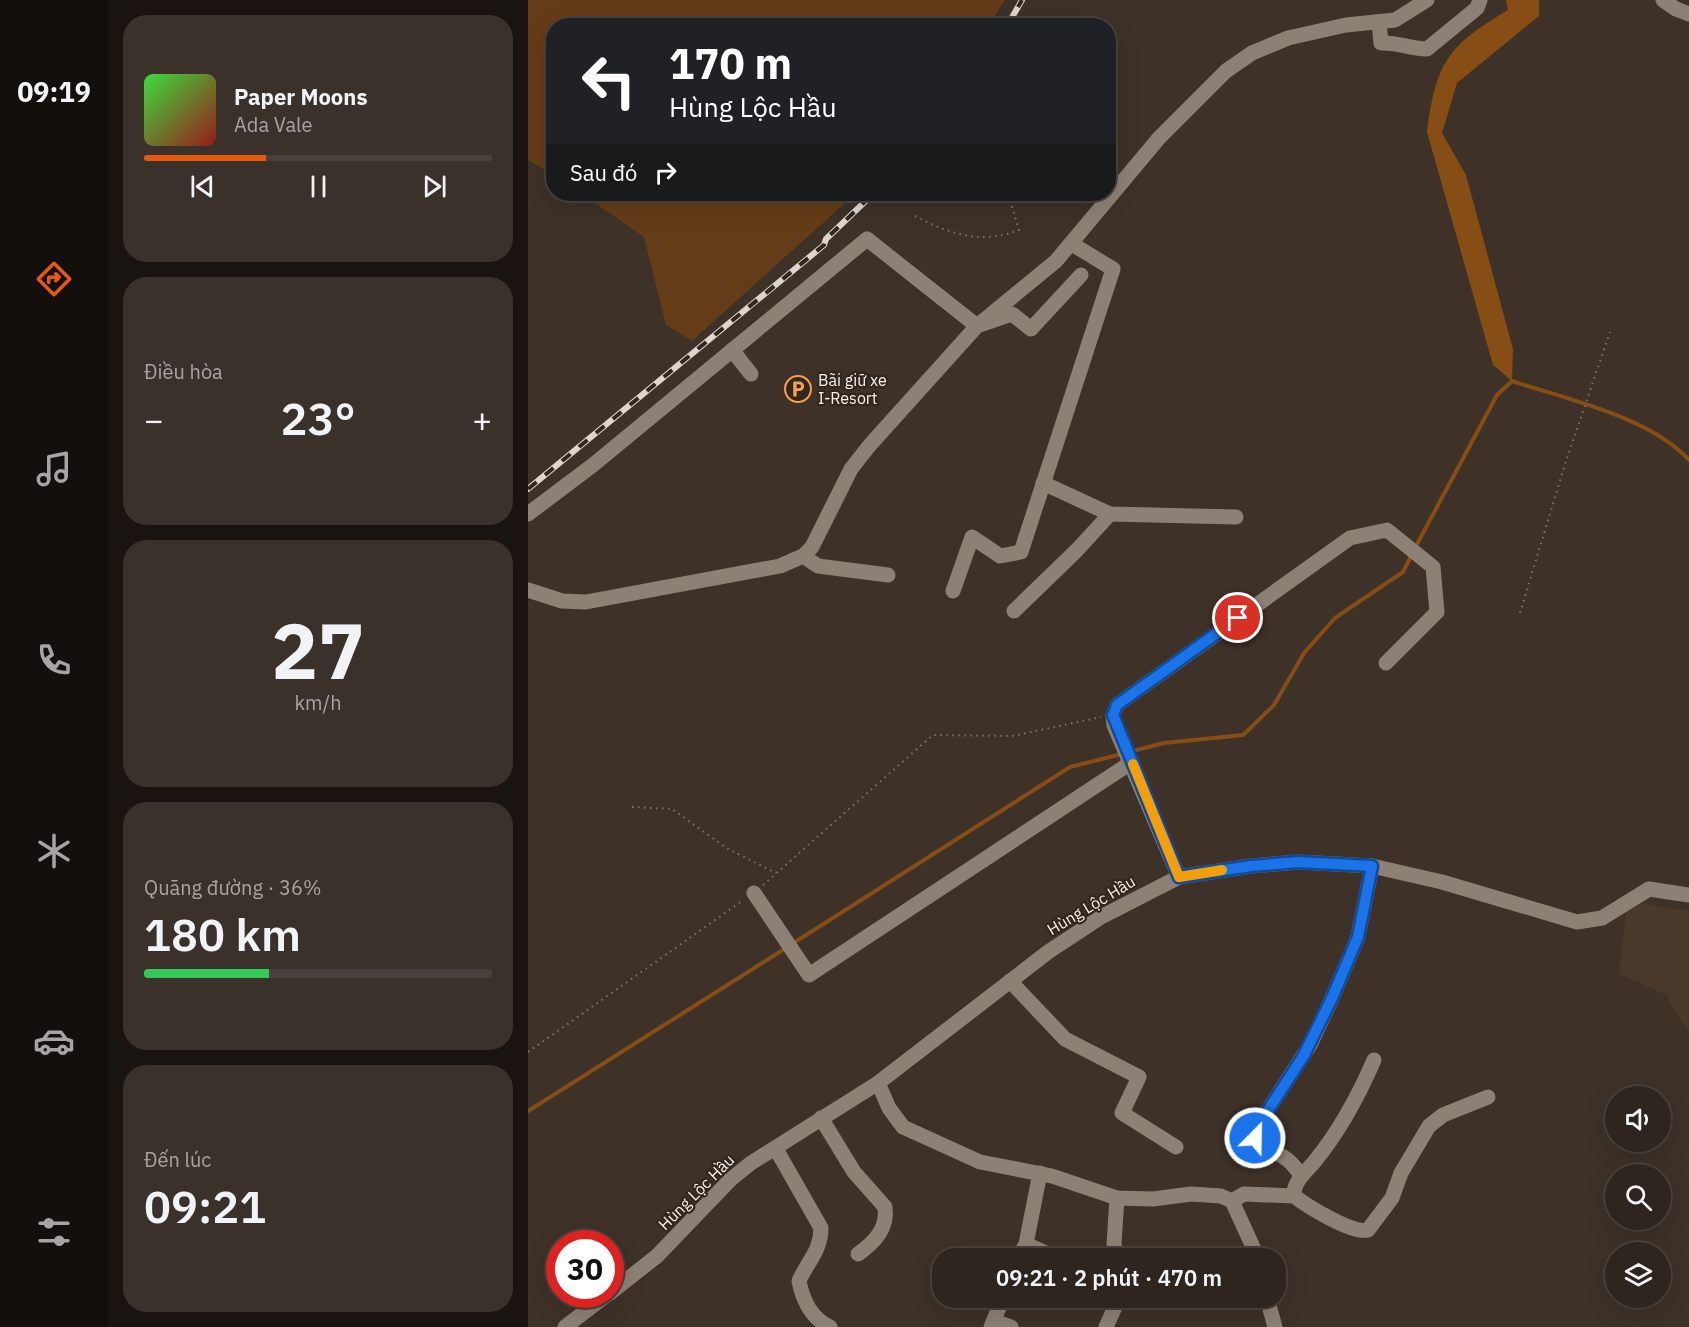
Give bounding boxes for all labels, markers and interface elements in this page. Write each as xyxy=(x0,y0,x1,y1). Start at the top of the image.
text: 170 m xyxy=(669,36,792,91)
icon: left xyxy=(570,42,648,120)
text: 09:19 xyxy=(17,74,91,109)
text: Paper Moons xyxy=(234,82,367,111)
text: Hùng Lộc Hầu xyxy=(669,89,837,124)
text: Ada Vale xyxy=(234,111,313,138)
icon: right xyxy=(649,156,682,189)
text: Sau đó xyxy=(570,158,637,187)
icon: previous xyxy=(186,170,219,203)
icon: pause xyxy=(302,170,335,203)
icon: next xyxy=(418,170,451,203)
icon: directions xyxy=(33,258,75,300)
text: Điều hòa xyxy=(144,358,223,385)
place label: Bãi giữ xe I-Resort xyxy=(818,370,887,408)
parking icon: Bãi giữ xe I-Resort xyxy=(783,374,813,404)
text: 23° xyxy=(280,389,356,447)
text: − xyxy=(144,398,164,441)
text: + xyxy=(472,398,492,441)
icon: music xyxy=(33,448,75,490)
pin xyxy=(1212,592,1263,643)
text: 27 xyxy=(271,599,365,700)
icon: arrive xyxy=(1221,601,1254,634)
icon: phone xyxy=(33,639,75,681)
text: km/h xyxy=(294,689,342,716)
icon: climate xyxy=(33,830,75,872)
street label: Hùng Lộc Hầu xyxy=(1043,871,1139,939)
text: Quãng đường · 36% xyxy=(144,874,321,901)
text: 180 km xyxy=(144,905,301,963)
icon: car xyxy=(33,1020,75,1062)
map controls xyxy=(1605,1086,1671,1308)
button: sound xyxy=(1605,1086,1671,1152)
position arrow xyxy=(1223,1106,1287,1170)
text: Đến lúc xyxy=(144,1146,211,1173)
street label: Hùng Lộc Hầu xyxy=(654,1150,738,1234)
button: search xyxy=(1605,1164,1671,1230)
text: 09:21 xyxy=(144,1177,266,1235)
icon: filters xyxy=(33,1211,75,1253)
speed limit sign: 30 xyxy=(546,1230,624,1308)
button: layers xyxy=(1605,1242,1671,1308)
text: 09:21 · 2 phút · 470 m xyxy=(996,1263,1222,1292)

